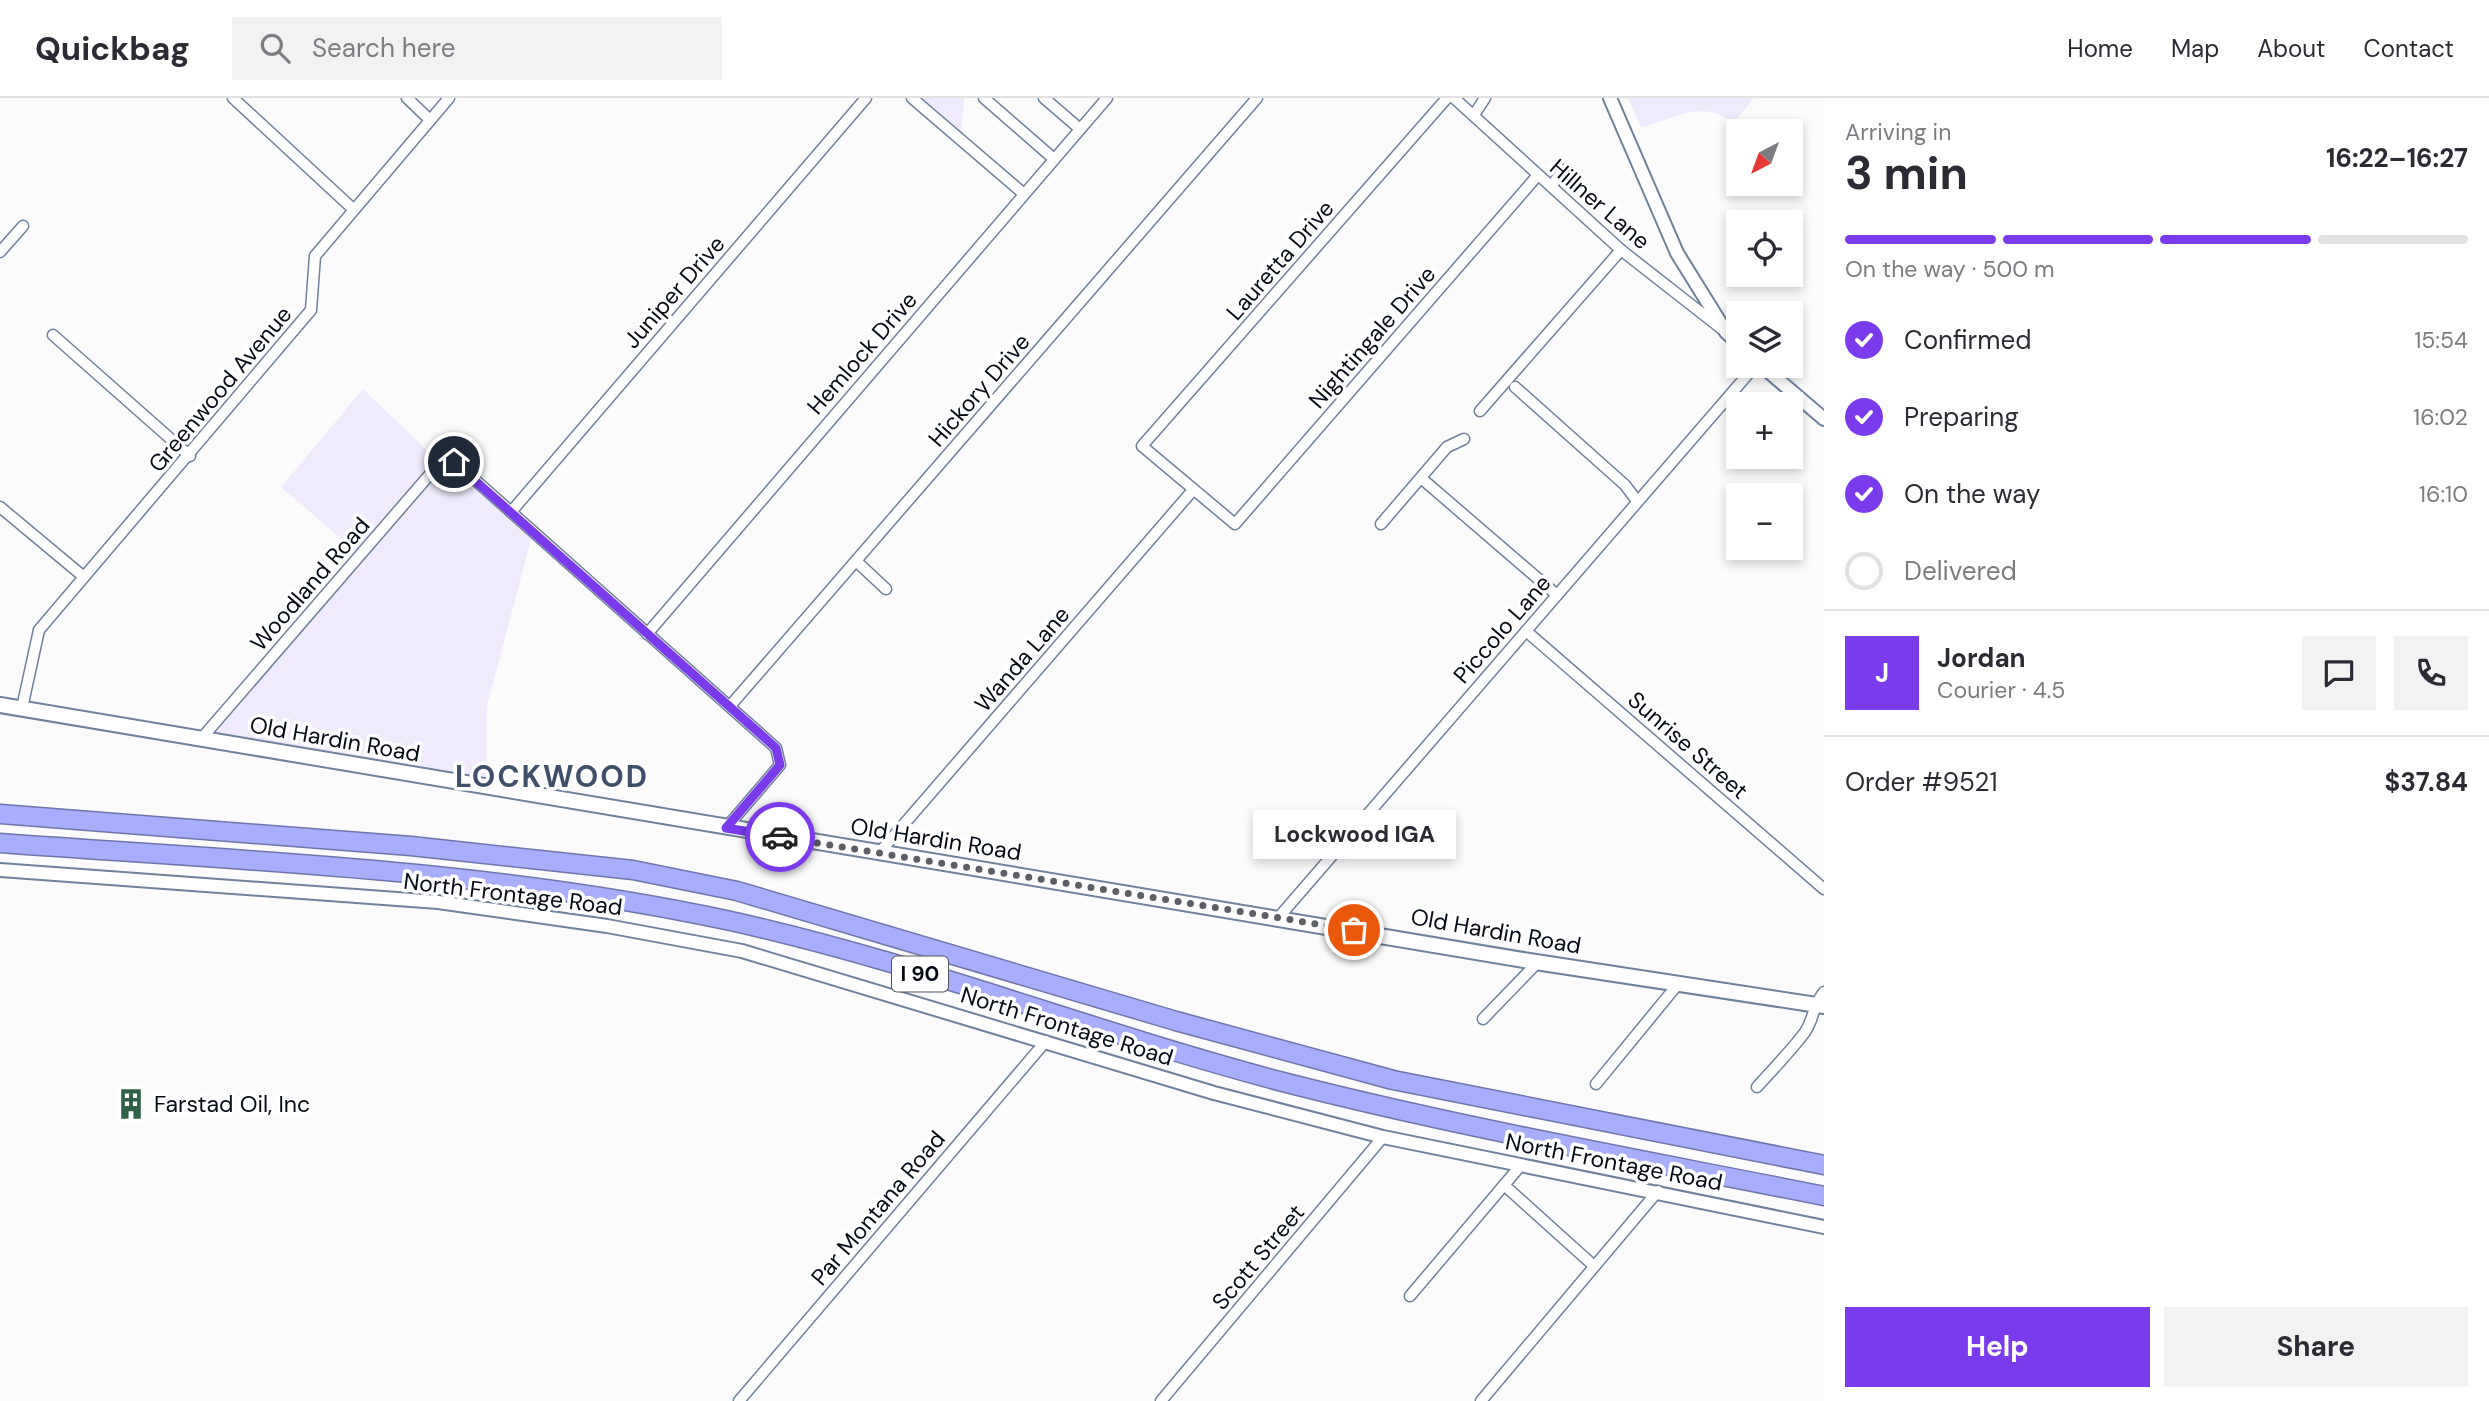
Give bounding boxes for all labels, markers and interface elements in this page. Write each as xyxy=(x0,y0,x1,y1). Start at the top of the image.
search box xyxy=(232,17,722,80)
text: Quickbag xyxy=(35,27,190,70)
icon: search xyxy=(256,29,294,67)
text: Search here xyxy=(312,31,455,65)
text: Home xyxy=(2067,33,2133,64)
text: Map xyxy=(2171,33,2219,64)
text: About xyxy=(2257,33,2326,64)
text: Contact xyxy=(2364,33,2454,64)
text: Arriving in xyxy=(1845,117,1951,147)
north arrow xyxy=(1726,119,1802,196)
map controls xyxy=(1726,119,1803,560)
text: 16:22–16:27 xyxy=(2326,141,2468,175)
text: 3 min xyxy=(1845,143,1968,203)
street label: Hillner Lane xyxy=(1544,152,1656,256)
street label: Lauretta Drive xyxy=(1220,194,1340,326)
button: locate xyxy=(1726,210,1803,287)
street label: Juniper Drive xyxy=(617,229,731,355)
text: On the way · 500 m xyxy=(1845,254,2055,284)
street label: Nightingale Drive xyxy=(1302,259,1442,415)
street label: Hemlock Drive xyxy=(800,285,924,421)
street label: Greenwood Avenue xyxy=(142,300,298,478)
button: layers xyxy=(1726,301,1803,378)
icon: check xyxy=(1845,321,1883,359)
text: Confirmed xyxy=(1904,323,2031,357)
text: 15:54 xyxy=(2414,325,2468,355)
street label: Hickory Drive xyxy=(922,327,1036,453)
button: + xyxy=(1726,392,1803,469)
icon: check xyxy=(1845,398,1883,436)
text: Preparing xyxy=(1904,400,2019,434)
text: 16:02 xyxy=(2413,402,2468,432)
pin xyxy=(424,432,484,492)
icon: home xyxy=(435,443,473,481)
icon: check xyxy=(1845,475,1883,513)
text: On the way xyxy=(1904,477,2040,511)
text: 16:10 xyxy=(2419,479,2468,509)
button: − xyxy=(1726,483,1803,560)
street label: Woodland Road xyxy=(244,511,376,657)
text: Delivered xyxy=(1904,554,2017,588)
street label: Piccolo Lane xyxy=(1447,568,1557,690)
street label: Wanda Lane xyxy=(968,600,1076,718)
button: chat xyxy=(2302,636,2376,710)
button: phone xyxy=(2394,636,2468,710)
text: Jordan xyxy=(1937,641,2026,675)
text: J xyxy=(1875,656,1889,690)
text: Courier · 4.5 xyxy=(1937,675,2065,705)
street label: Sunrise Street xyxy=(1622,685,1754,805)
street label: Old Hardin Road xyxy=(247,709,423,769)
district label: LOCKWOOD xyxy=(455,757,649,796)
text: Order #9521 xyxy=(1845,765,1998,799)
text: $37.84 xyxy=(2384,765,2468,799)
courier xyxy=(745,802,815,872)
street label: Old Hardin Road xyxy=(848,811,1024,867)
callout: Lockwood IGA xyxy=(1252,811,1456,860)
icon: car xyxy=(761,818,799,856)
text: Lockwood IGA xyxy=(1274,819,1435,849)
street label: North Frontage Road xyxy=(402,866,624,922)
pin xyxy=(1324,900,1384,960)
street label: Old Hardin Road xyxy=(1408,901,1584,961)
icon: bag xyxy=(1335,911,1373,949)
road number: I 90 xyxy=(892,956,948,992)
street label: North Frontage Road xyxy=(957,979,1177,1073)
building icon: Farstad Oil, Inc xyxy=(114,1087,148,1121)
place label: Farstad Oil, Inc xyxy=(154,1089,310,1119)
street label: Par Montana Road xyxy=(804,1124,952,1292)
street label: North Frontage Road xyxy=(1503,1126,1725,1198)
street label: Scott Street xyxy=(1205,1198,1311,1316)
button: Help xyxy=(1845,1307,2150,1387)
button: Share xyxy=(2164,1307,2468,1387)

